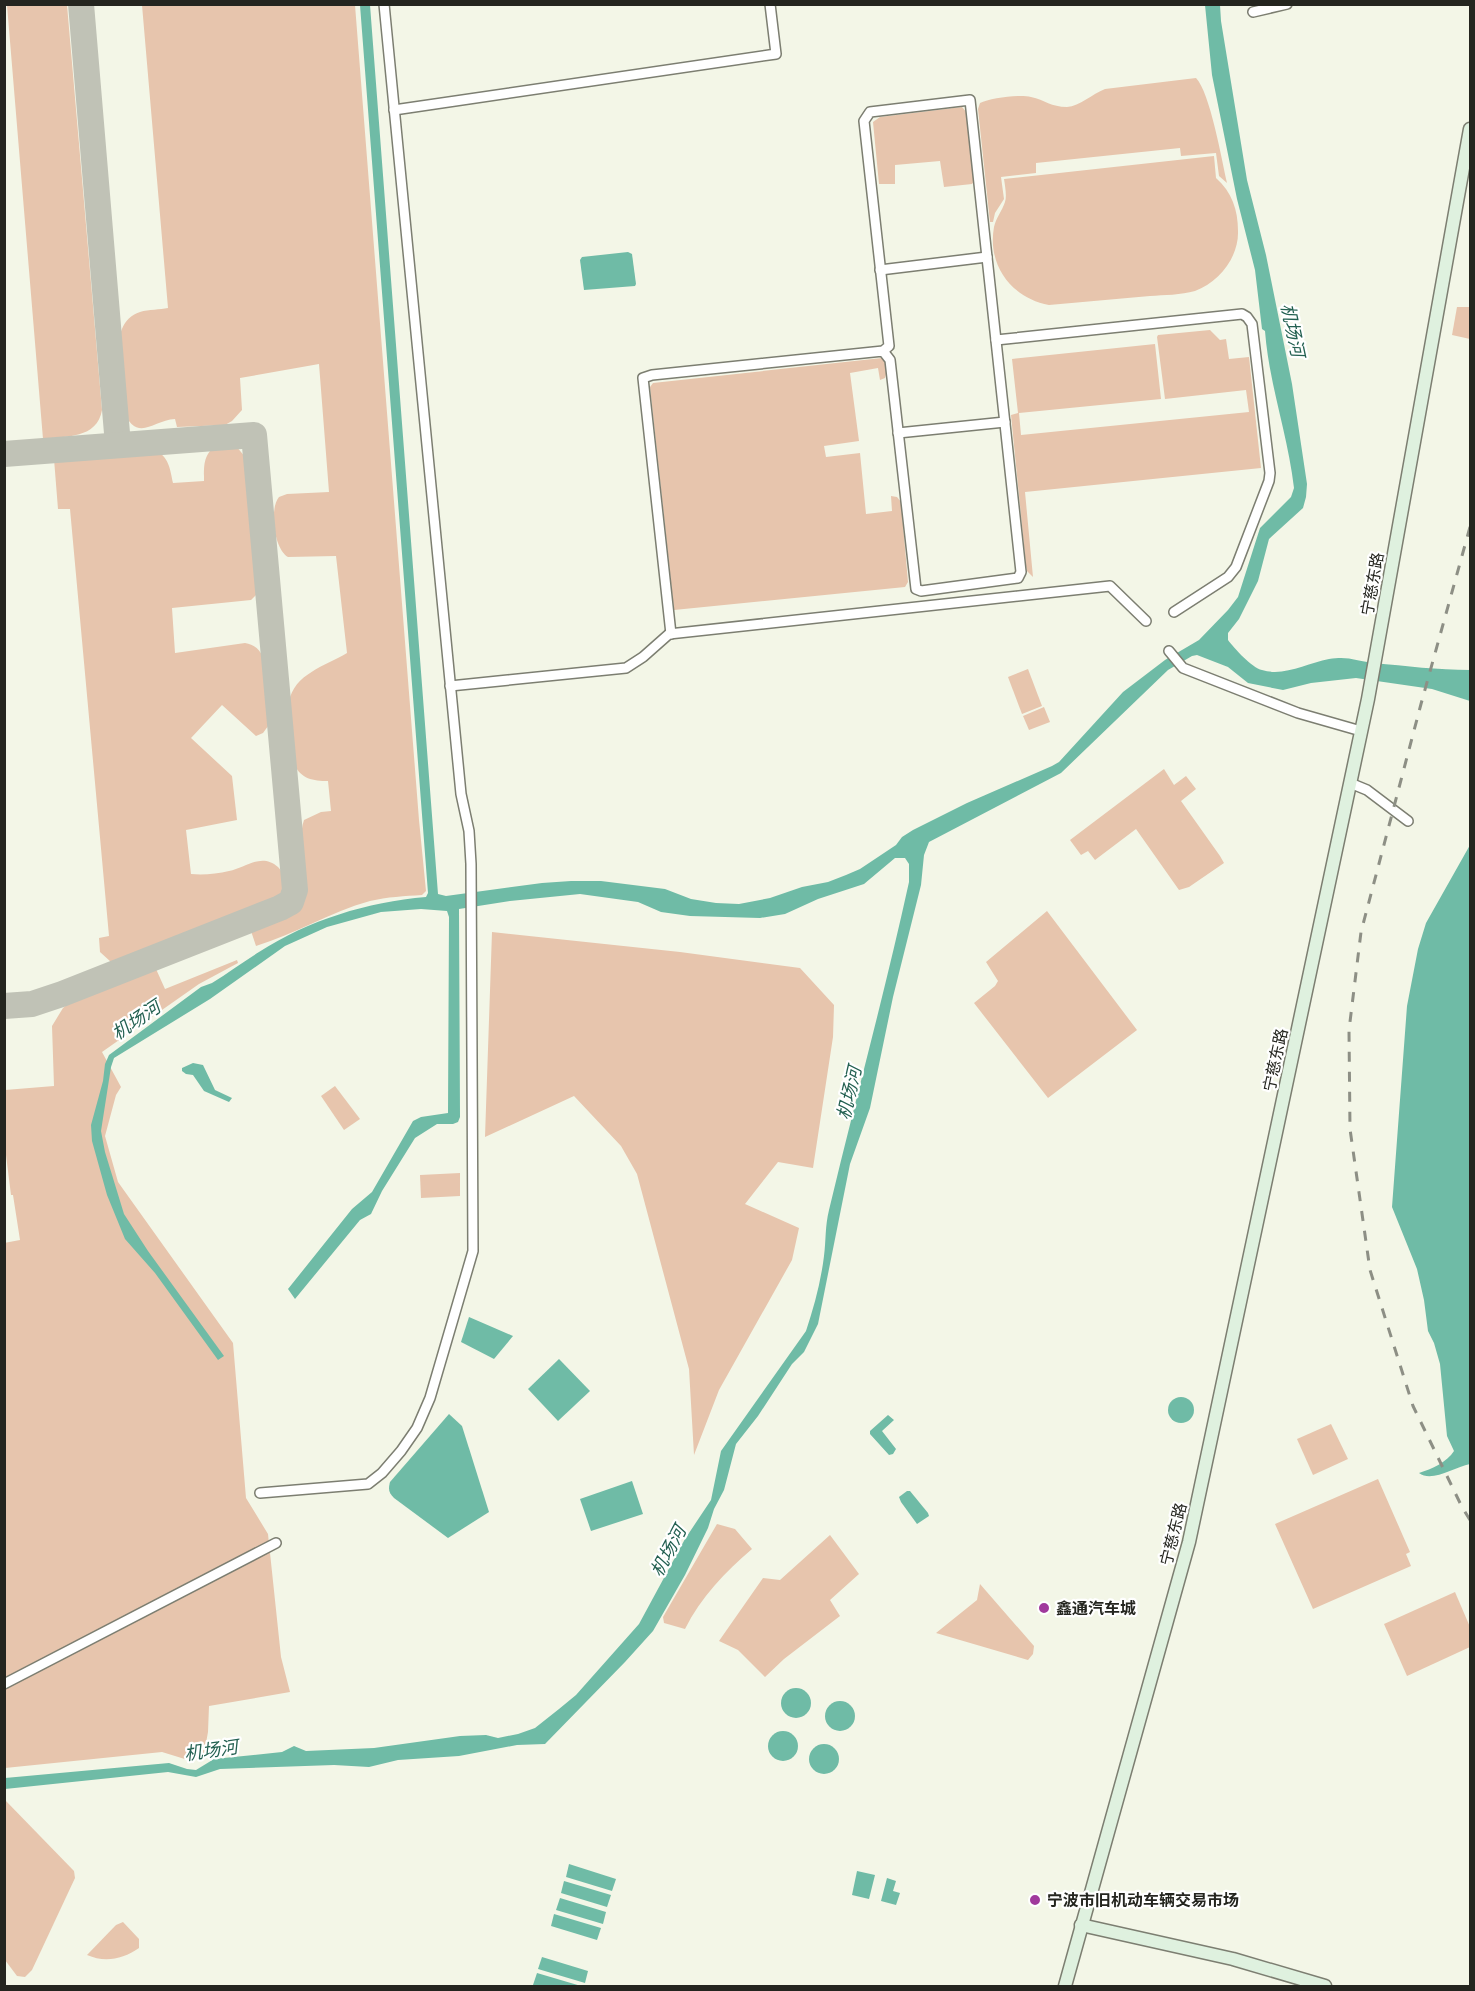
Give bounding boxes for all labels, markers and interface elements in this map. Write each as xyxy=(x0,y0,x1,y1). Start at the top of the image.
water label: 机场河 xyxy=(1276,301,1310,362)
street label: 宁慈东路 xyxy=(1357,551,1387,617)
water label: 机场河 xyxy=(107,994,167,1045)
street label: 宁慈东路 xyxy=(1259,1027,1291,1093)
water label: 机场河 xyxy=(832,1061,867,1122)
street label: 宁慈东路 xyxy=(1156,1501,1190,1567)
water label: 机场河 xyxy=(645,1519,692,1580)
place label: 鑫通汽车城 xyxy=(1056,1598,1136,1618)
marker: 鑫通汽车城 xyxy=(1037,1601,1051,1615)
water label: 机场河 xyxy=(183,1734,242,1765)
place label: 宁波市旧机动车辆交易市场 xyxy=(1047,1890,1239,1910)
marker: 宁波市旧机动车辆交易市场 xyxy=(1028,1893,1042,1907)

